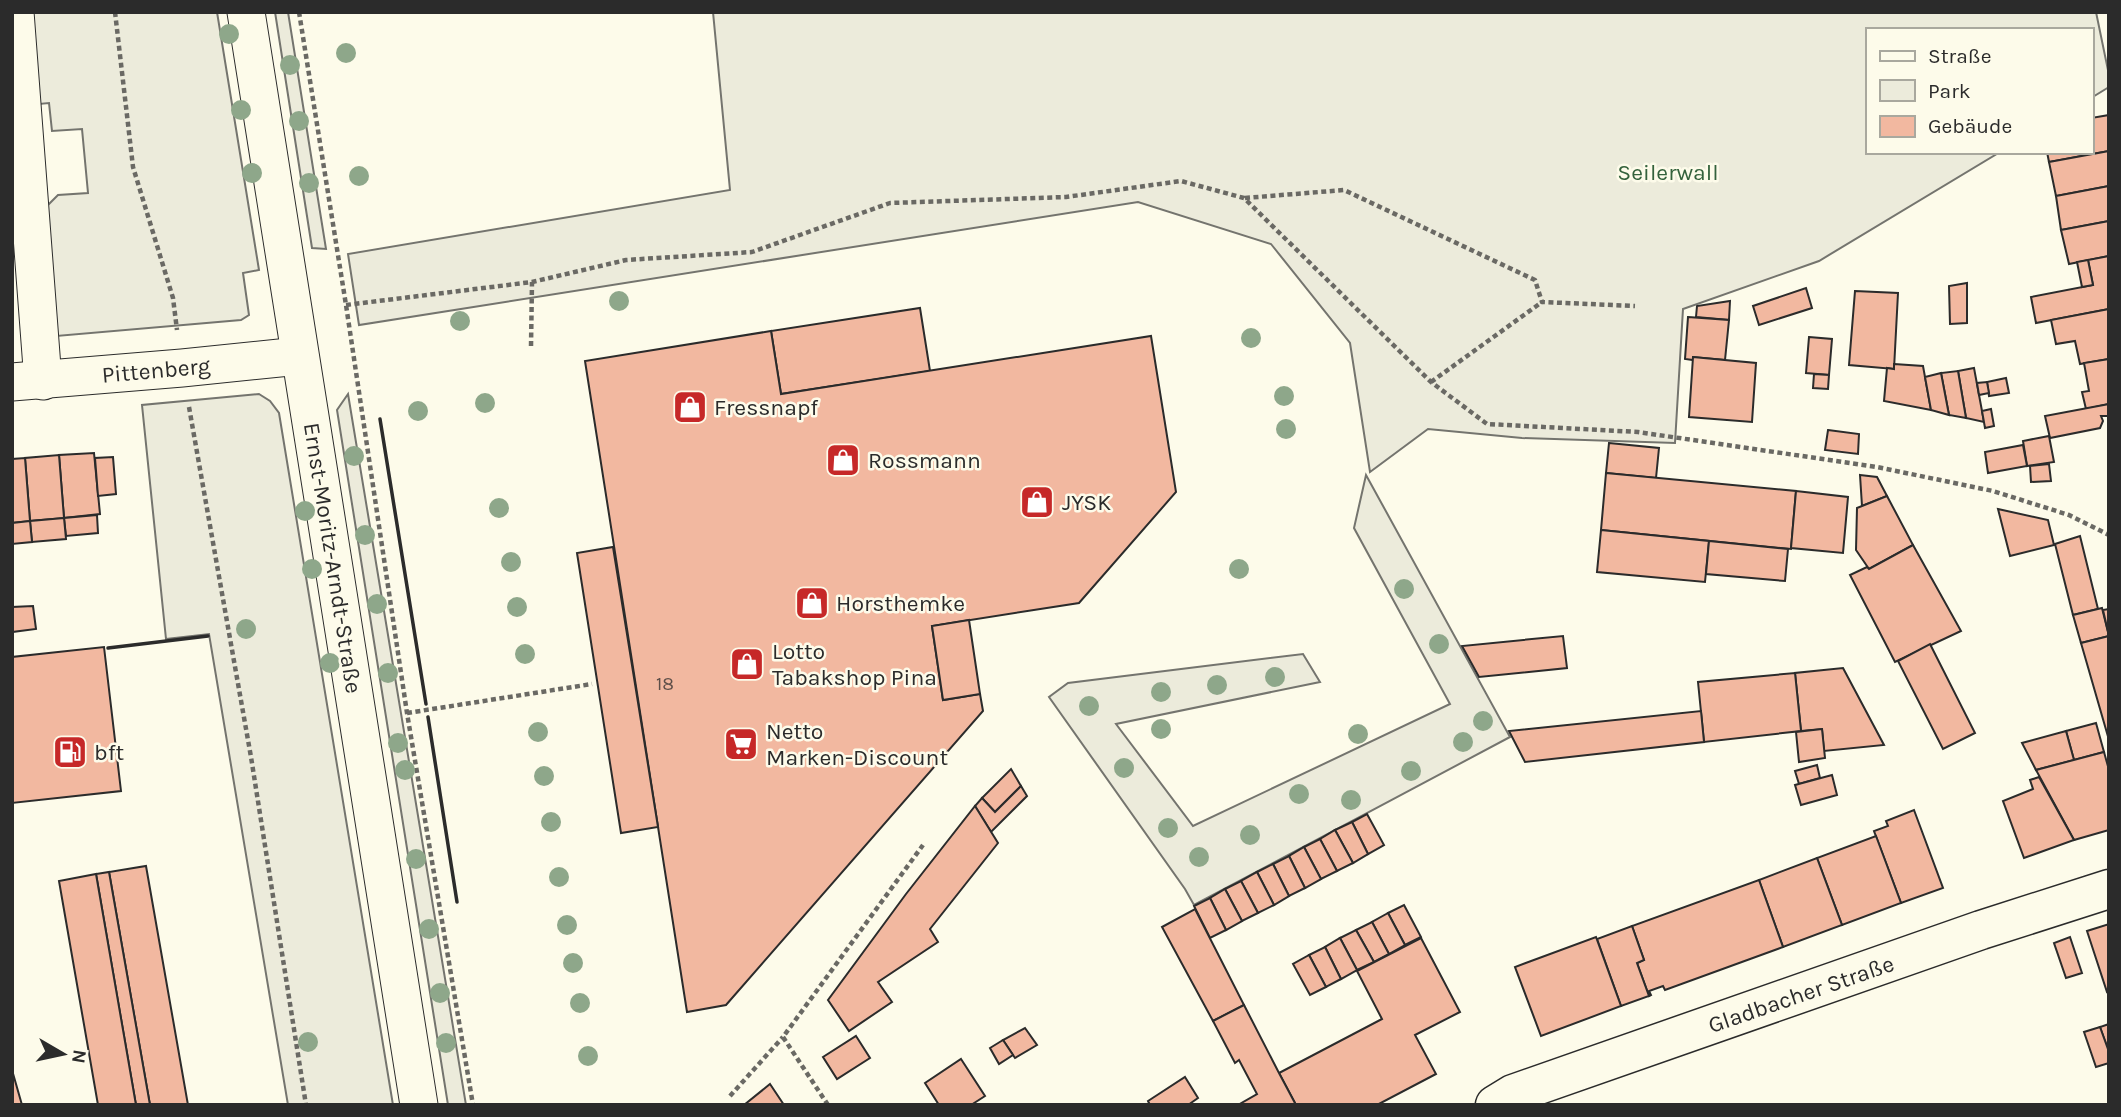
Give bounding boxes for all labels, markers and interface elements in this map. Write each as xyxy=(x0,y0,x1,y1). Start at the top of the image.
legend xyxy=(1866,28,2093,154)
text: Straße xyxy=(1928,44,1991,68)
text: Park xyxy=(1928,79,1971,103)
text: Gebäude xyxy=(1928,114,2012,138)
park label: Seilerwall xyxy=(1617,159,1719,186)
street label: Pittenberg xyxy=(101,352,211,389)
shop icon: Fressnapf xyxy=(671,388,709,426)
place label: Fressnapf xyxy=(714,394,818,421)
street label: Ernst-Moritz-Arndt-Straße xyxy=(298,421,367,695)
shop icon: Rossmann xyxy=(824,441,862,479)
place label: Rossmann xyxy=(868,447,981,474)
shop icon: JYSK xyxy=(1018,483,1056,521)
place label: JYSK xyxy=(1062,489,1111,516)
shop icon: Horsthemke xyxy=(793,584,831,622)
place label: Horsthemke xyxy=(836,590,965,617)
place label: Lotto Tabakshop Pina xyxy=(772,638,937,691)
shop icon: Lotto Tabakshop Pina xyxy=(728,645,766,683)
house number: 18 xyxy=(656,673,674,695)
place label: Netto Marken-Discount xyxy=(766,718,948,771)
supermarket icon: Netto Marken-Discount xyxy=(722,725,760,763)
fuel station icon: bft xyxy=(51,733,89,771)
place label: bft xyxy=(94,739,125,766)
street label: Gladbacher Straße xyxy=(1705,950,1898,1039)
north arrow xyxy=(28,1019,98,1089)
text: N xyxy=(67,1048,91,1065)

